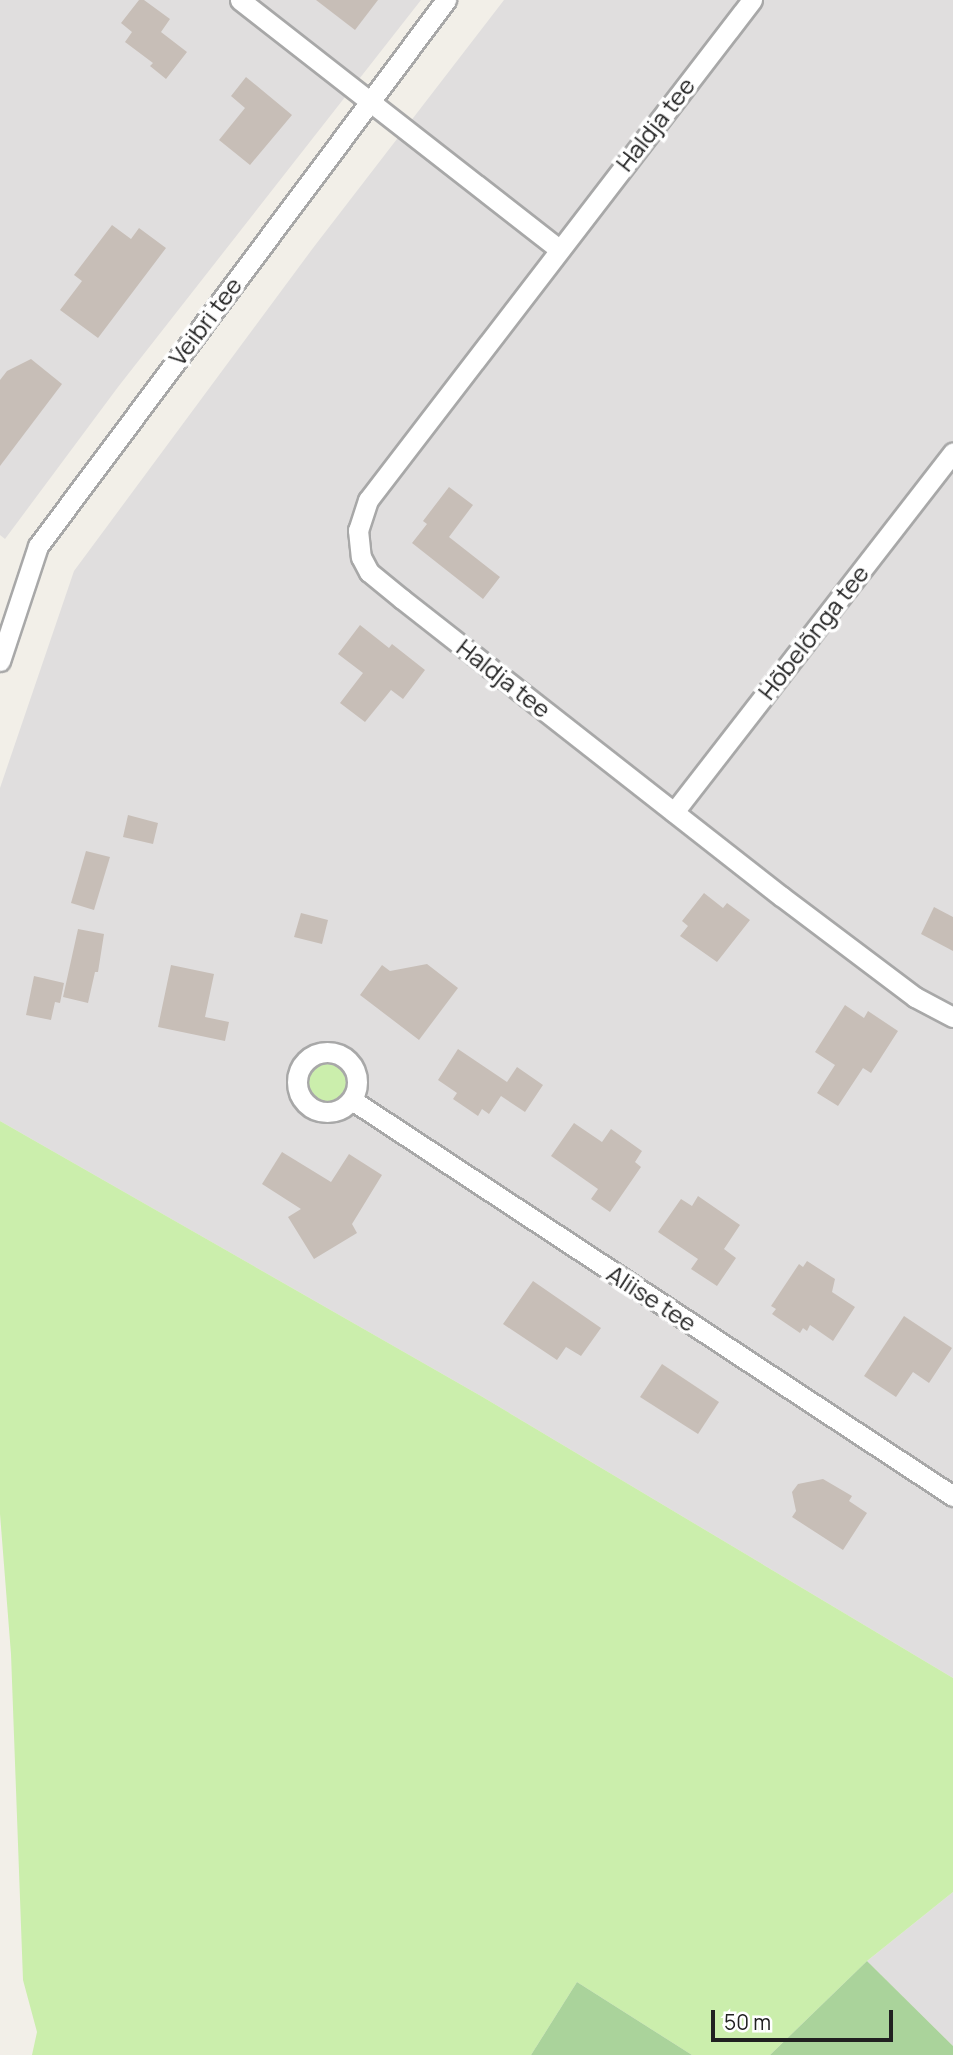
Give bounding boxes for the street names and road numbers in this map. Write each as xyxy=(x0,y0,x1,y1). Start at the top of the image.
street label: Haldja tee xyxy=(610,71,700,177)
street label: Veibri tee xyxy=(162,271,248,371)
street label: Hõbelõnga tee xyxy=(752,559,874,705)
street label: Haldja tee xyxy=(451,633,557,723)
street label: Aliise tee xyxy=(602,1259,702,1337)

